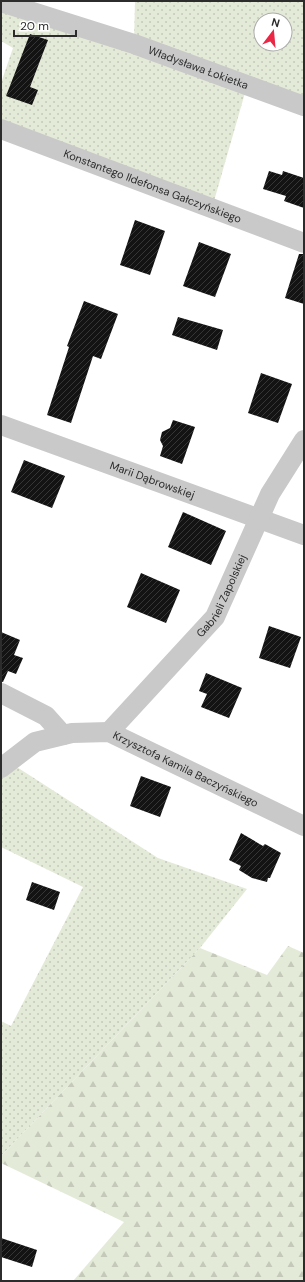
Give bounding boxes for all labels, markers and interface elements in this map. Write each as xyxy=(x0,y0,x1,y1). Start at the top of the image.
scale bar xyxy=(14,12,76,38)
north arrow xyxy=(253,12,293,52)
text: N xyxy=(270,15,282,30)
text: 20 m xyxy=(20,18,49,34)
street label: Władysława Łokietka xyxy=(146,43,251,92)
street label: Konstantego Ildefonsa Gałczyńskiego xyxy=(62,146,243,226)
street label: Marii Dąbrowskiej xyxy=(108,458,197,502)
street label: Gabrieli Zapolskiej xyxy=(193,552,249,640)
street label: Krzysztofa Kamila Baczyńskiego xyxy=(111,728,261,810)

